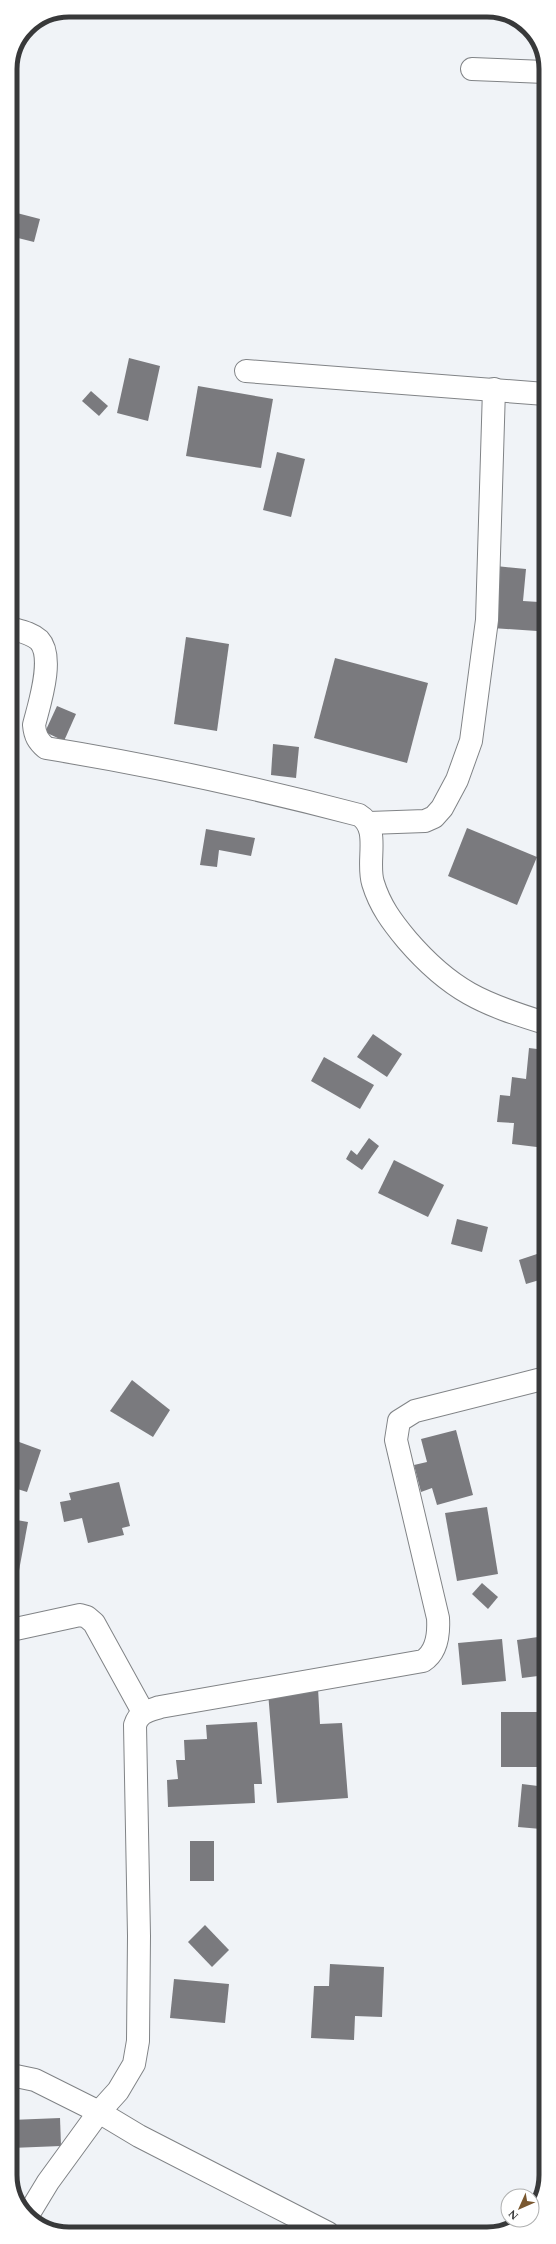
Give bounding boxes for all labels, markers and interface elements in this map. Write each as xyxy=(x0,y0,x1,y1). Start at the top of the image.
north arrow xyxy=(500,2188,540,2228)
text: N xyxy=(504,2206,522,2224)

